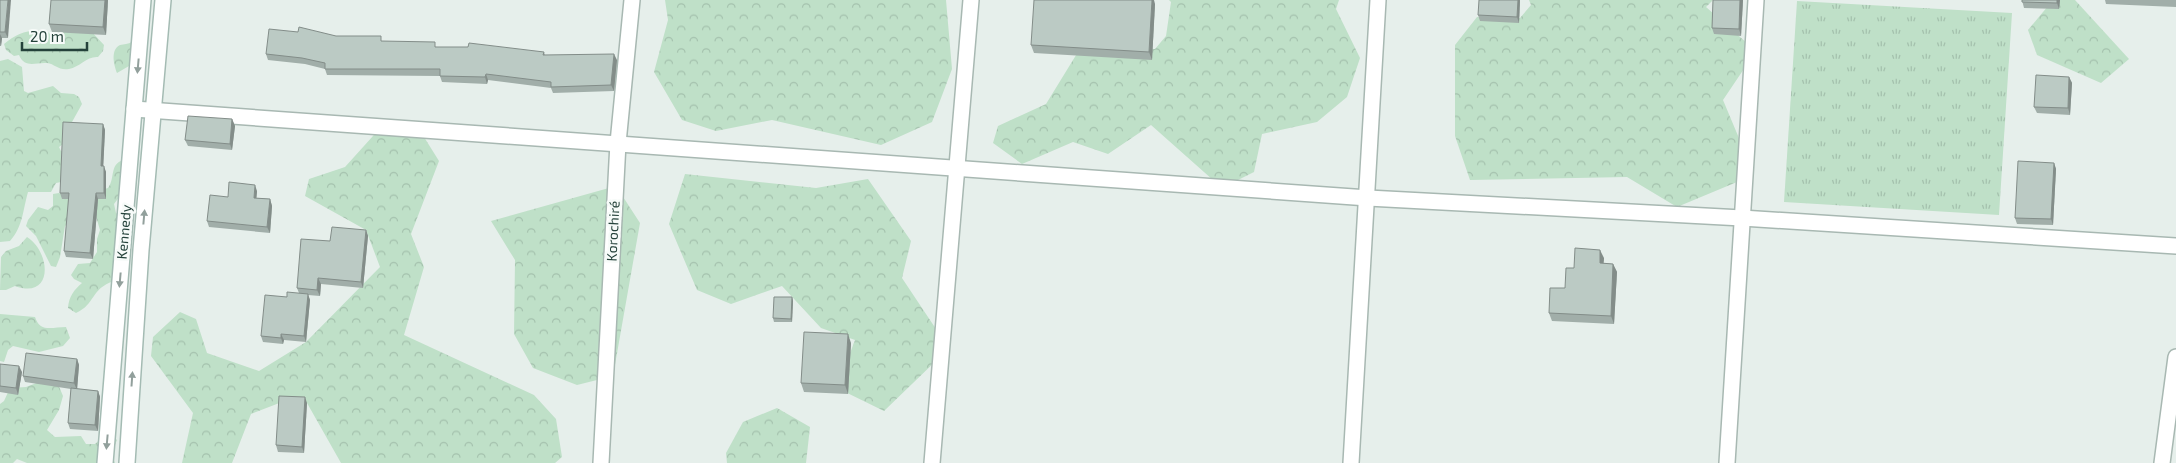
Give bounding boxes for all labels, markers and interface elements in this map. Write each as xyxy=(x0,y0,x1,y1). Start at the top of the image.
scale bar xyxy=(22,20,88,52)
text: 20 m xyxy=(30,27,64,45)
one-way arrow xyxy=(133,58,141,74)
street label: Korochiré xyxy=(602,200,623,262)
street label: Kennedy xyxy=(113,203,134,260)
one-way arrow xyxy=(140,209,148,225)
one-way arrow xyxy=(116,273,124,289)
one-way arrow xyxy=(129,371,137,387)
one-way arrow xyxy=(103,435,111,451)

